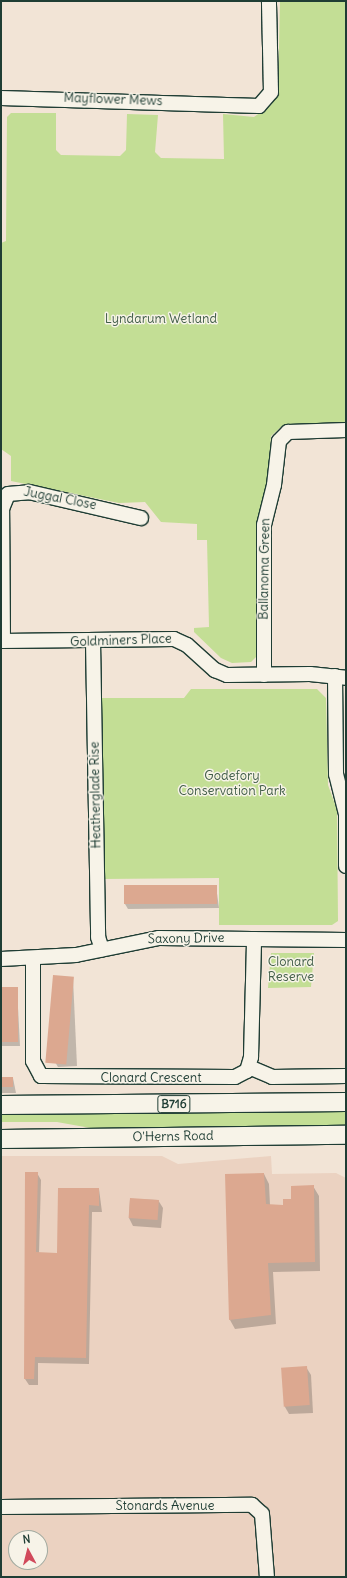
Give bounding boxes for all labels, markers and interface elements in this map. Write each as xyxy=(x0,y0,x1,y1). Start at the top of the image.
street label: Mayflower Mews xyxy=(63,90,163,110)
park label: Lyndarum Wetland xyxy=(105,311,217,327)
street label: Juggal Close xyxy=(22,484,98,514)
street label: Ballanoma Green xyxy=(256,518,274,620)
street label: Goldminers Place xyxy=(70,631,172,651)
street label: Heatherglade Rise xyxy=(87,741,105,849)
park label: Godefory Conservation Park xyxy=(178,769,286,800)
street label: Saxony Drive xyxy=(147,931,225,947)
park label: Clonard Reserve xyxy=(268,955,314,986)
street label: Clonard Crescent xyxy=(100,1070,202,1086)
road number: B716 xyxy=(157,1094,191,1114)
street label: O'Herns Road xyxy=(132,1128,214,1146)
street label: Stonards Avenue xyxy=(115,1498,215,1514)
north arrow xyxy=(8,1530,48,1570)
text: N xyxy=(22,1532,31,1546)

